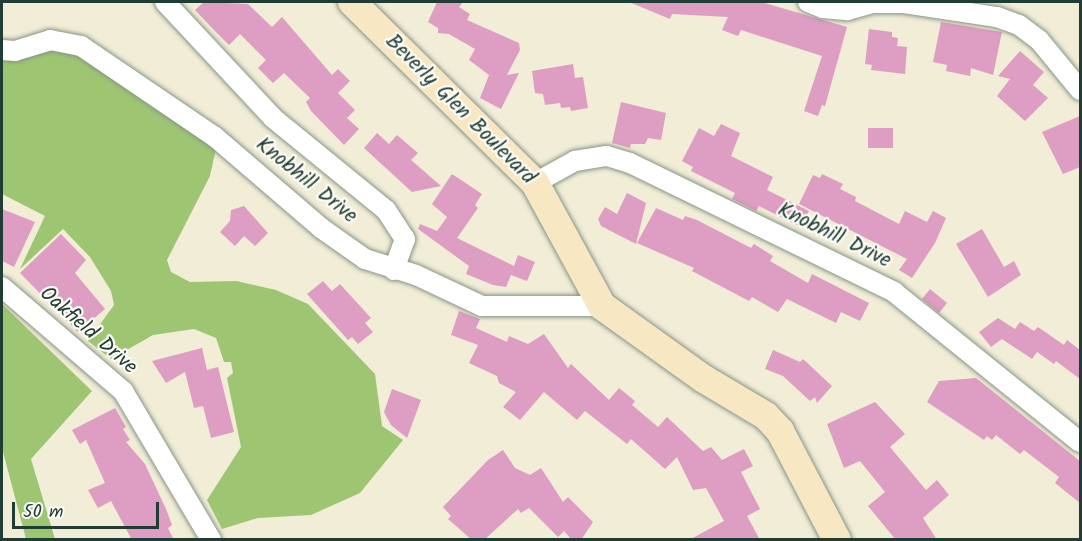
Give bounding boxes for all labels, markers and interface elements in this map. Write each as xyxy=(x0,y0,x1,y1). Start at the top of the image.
street label: Beverly Glen Boulevard xyxy=(380,30,540,190)
street label: Knobhill Drive xyxy=(250,133,362,229)
street label: Knobhill Drive xyxy=(773,198,895,274)
street label: Oakfield Drive xyxy=(34,282,142,380)
scale bar xyxy=(15,490,162,528)
text: 50 m xyxy=(23,498,63,527)

